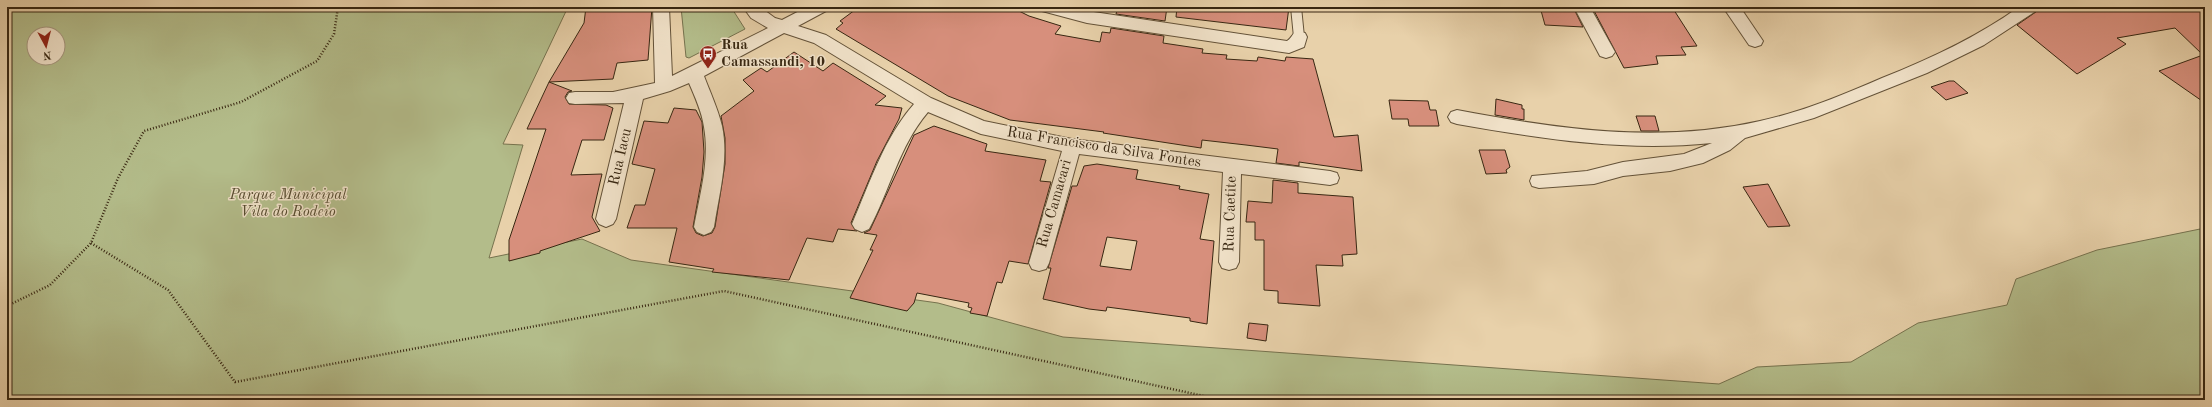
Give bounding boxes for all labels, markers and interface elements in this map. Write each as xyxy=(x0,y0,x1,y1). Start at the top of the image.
north arrow xyxy=(26,26,66,66)
place label: Rua Camassandi, 10 xyxy=(721,38,825,70)
bus stop icon: Rua Camassandi, 10 xyxy=(698,44,718,69)
text: N xyxy=(42,48,52,60)
street label: Rua Francisco da Silva Fontes xyxy=(1006,125,1202,171)
street label: Rua Iacu xyxy=(607,127,635,187)
street label: Rua Camacari xyxy=(1035,158,1075,250)
street label: Rua Caetite xyxy=(1222,176,1240,252)
park label: Parque Municipal Vila do Rodeio xyxy=(228,188,347,220)

